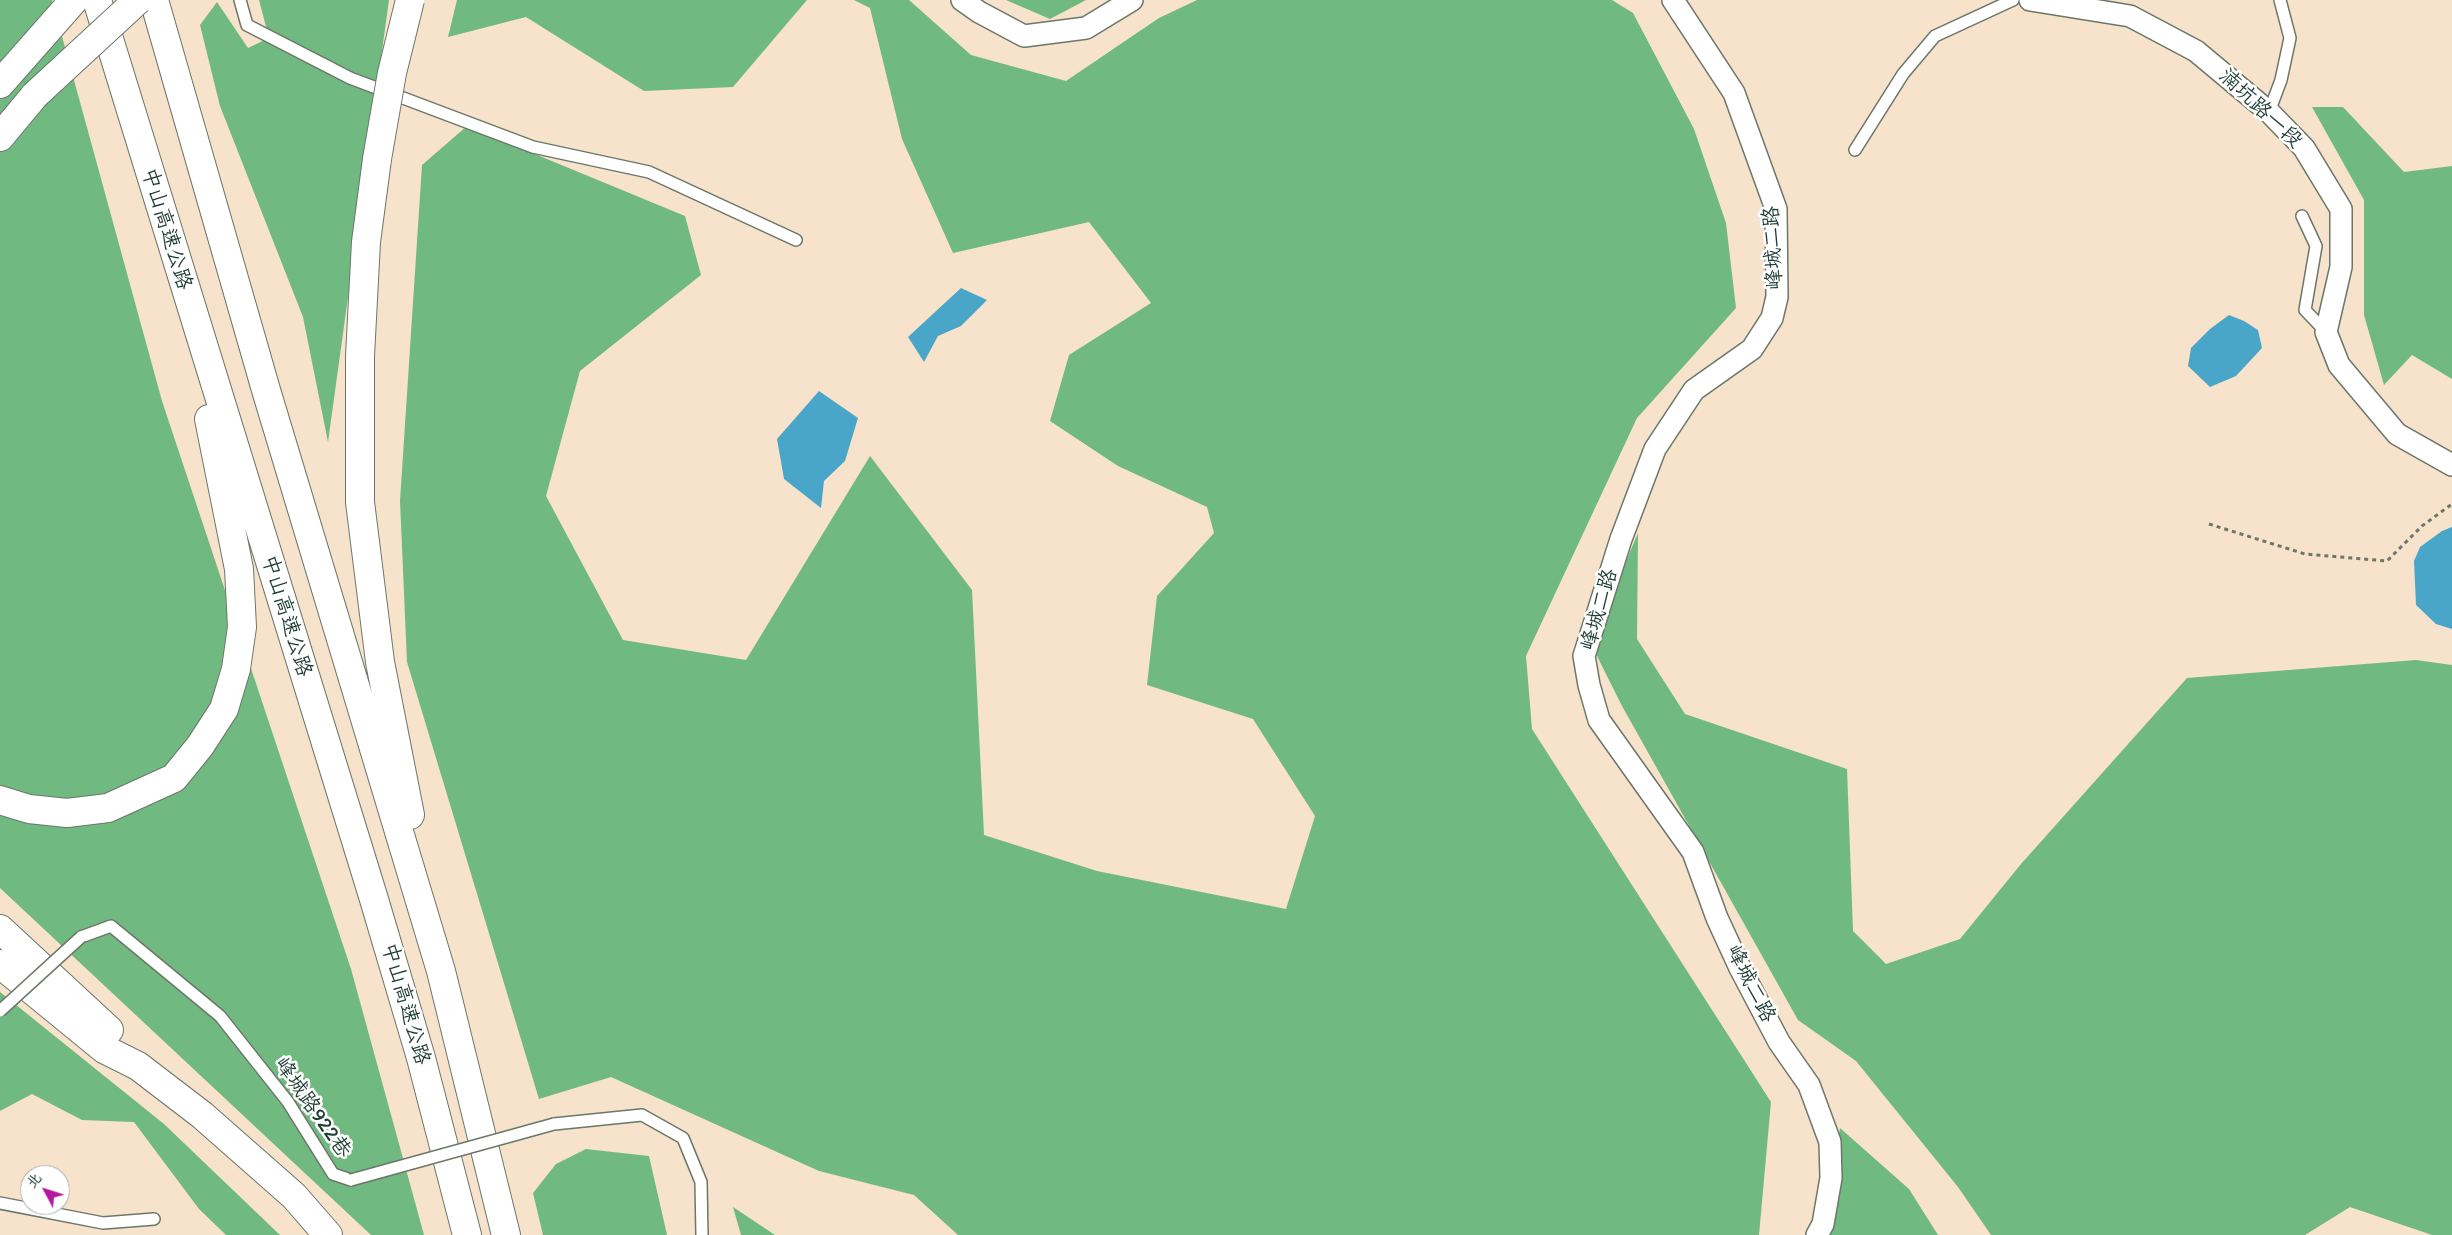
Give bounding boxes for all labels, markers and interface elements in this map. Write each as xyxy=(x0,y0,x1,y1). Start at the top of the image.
street label: 湳坑路一段 xyxy=(2213,64,2307,154)
street label: 中山高速公路 xyxy=(136,165,196,293)
street label: 峰城二路 xyxy=(1759,205,1789,291)
street label: 中山高速公路 xyxy=(256,552,316,680)
street label: 峰城二路 xyxy=(1576,566,1624,654)
street label: 中山高速公路 xyxy=(376,940,434,1068)
street label: 峰城二路 xyxy=(1720,941,1780,1027)
street label: 峰城路922巷 xyxy=(268,1053,356,1163)
north arrow xyxy=(20,1165,70,1215)
text: 北 xyxy=(23,1170,45,1192)

